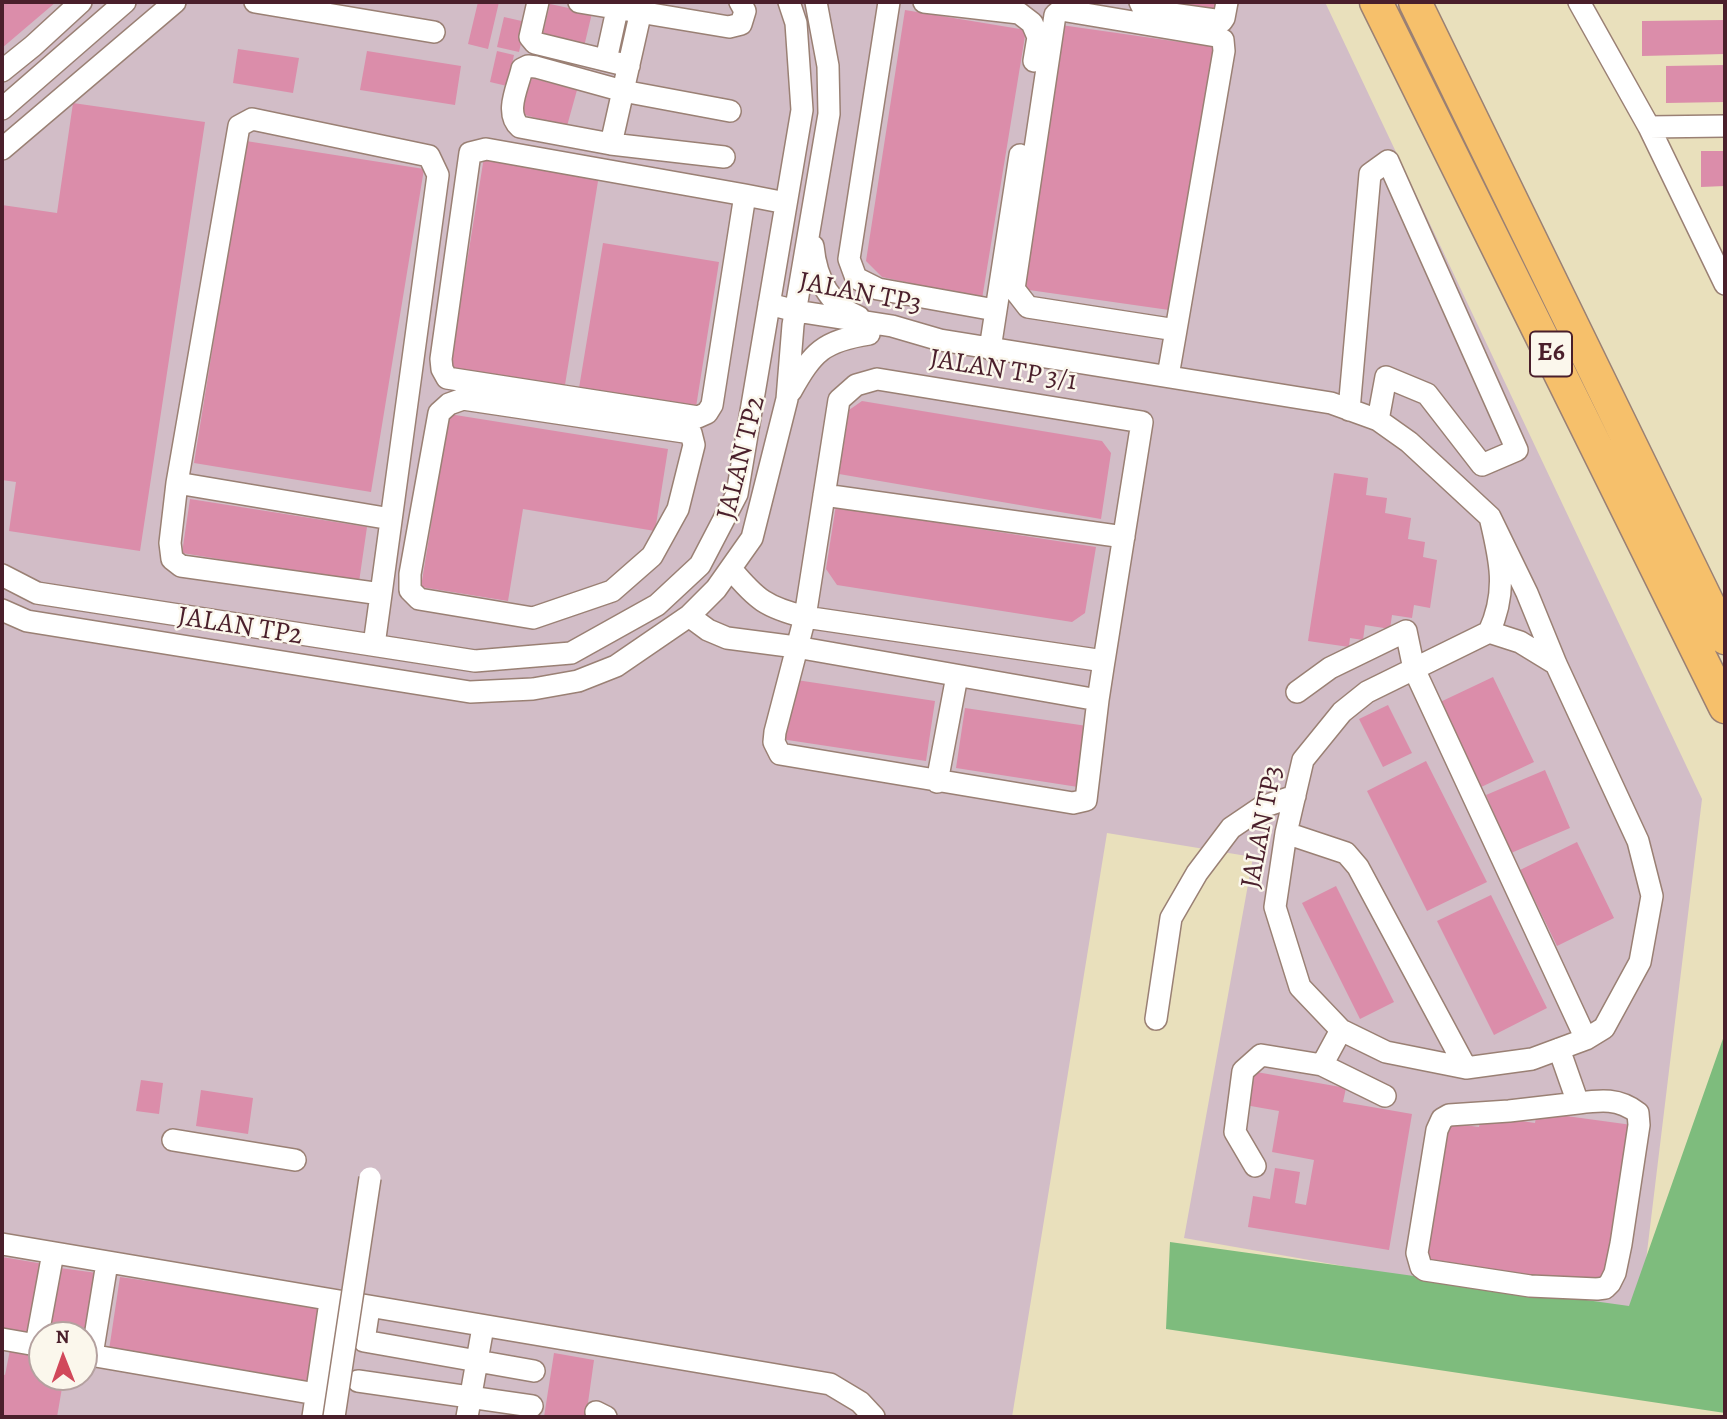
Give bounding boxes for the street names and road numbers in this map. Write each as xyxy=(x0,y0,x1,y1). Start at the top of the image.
street label: JALAN TP3 xyxy=(796,266,924,322)
road number: E6 xyxy=(1530,332,1572,376)
street label: JALAN TP 3/1 xyxy=(927,343,1079,399)
street label: JALAN TP2 xyxy=(710,393,774,523)
street label: JALAN TP2 xyxy=(175,601,305,653)
street label: JALAN TP3 xyxy=(1235,763,1291,891)

